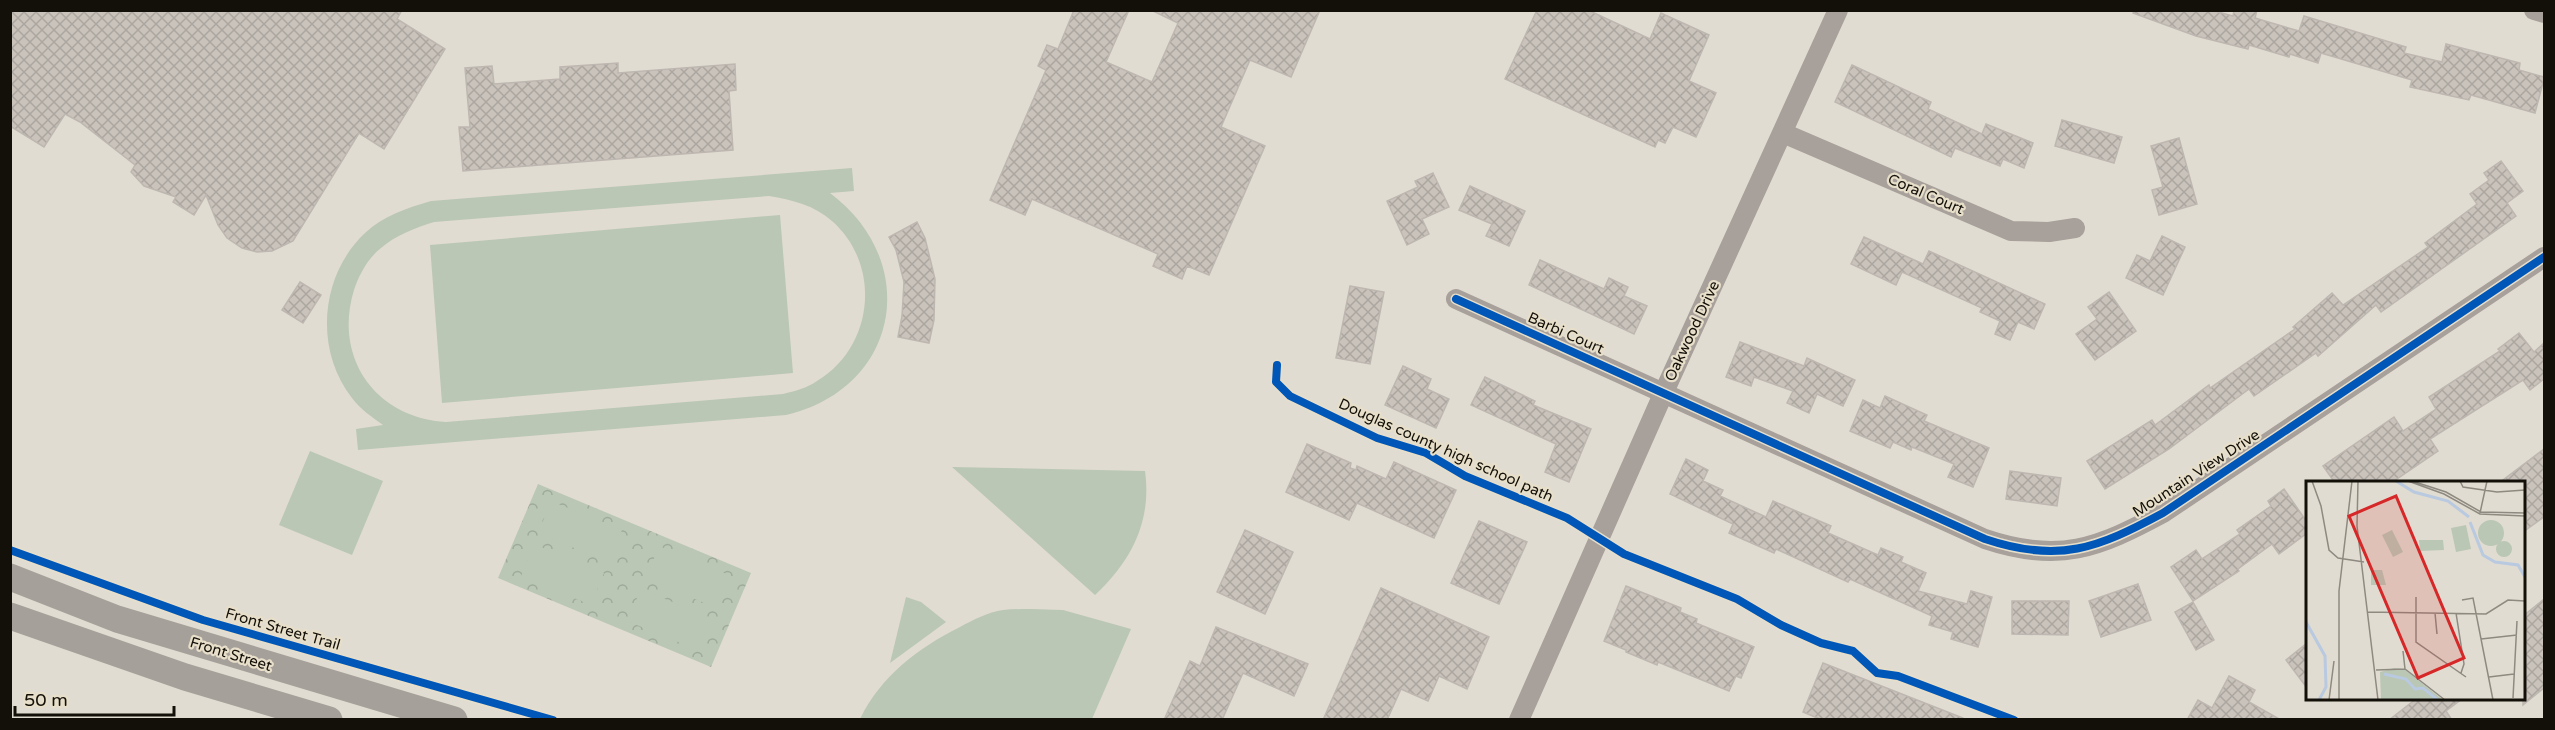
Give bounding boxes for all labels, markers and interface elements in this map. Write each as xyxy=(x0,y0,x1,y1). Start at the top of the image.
street label: Coral Court xyxy=(1885,170,1967,218)
street label: Oakwood Drive xyxy=(1661,278,1723,384)
street label: Barbi Court xyxy=(1525,308,1607,358)
street label: Douglas county high school path xyxy=(1336,394,1556,506)
street label: Mountain View Drive xyxy=(2129,425,2263,521)
inset map xyxy=(2306,481,2525,700)
street label: Front Street Trail xyxy=(224,604,342,654)
street label: Front Street xyxy=(188,633,274,675)
scale bar xyxy=(15,679,174,717)
text: 50 m xyxy=(24,689,68,711)

